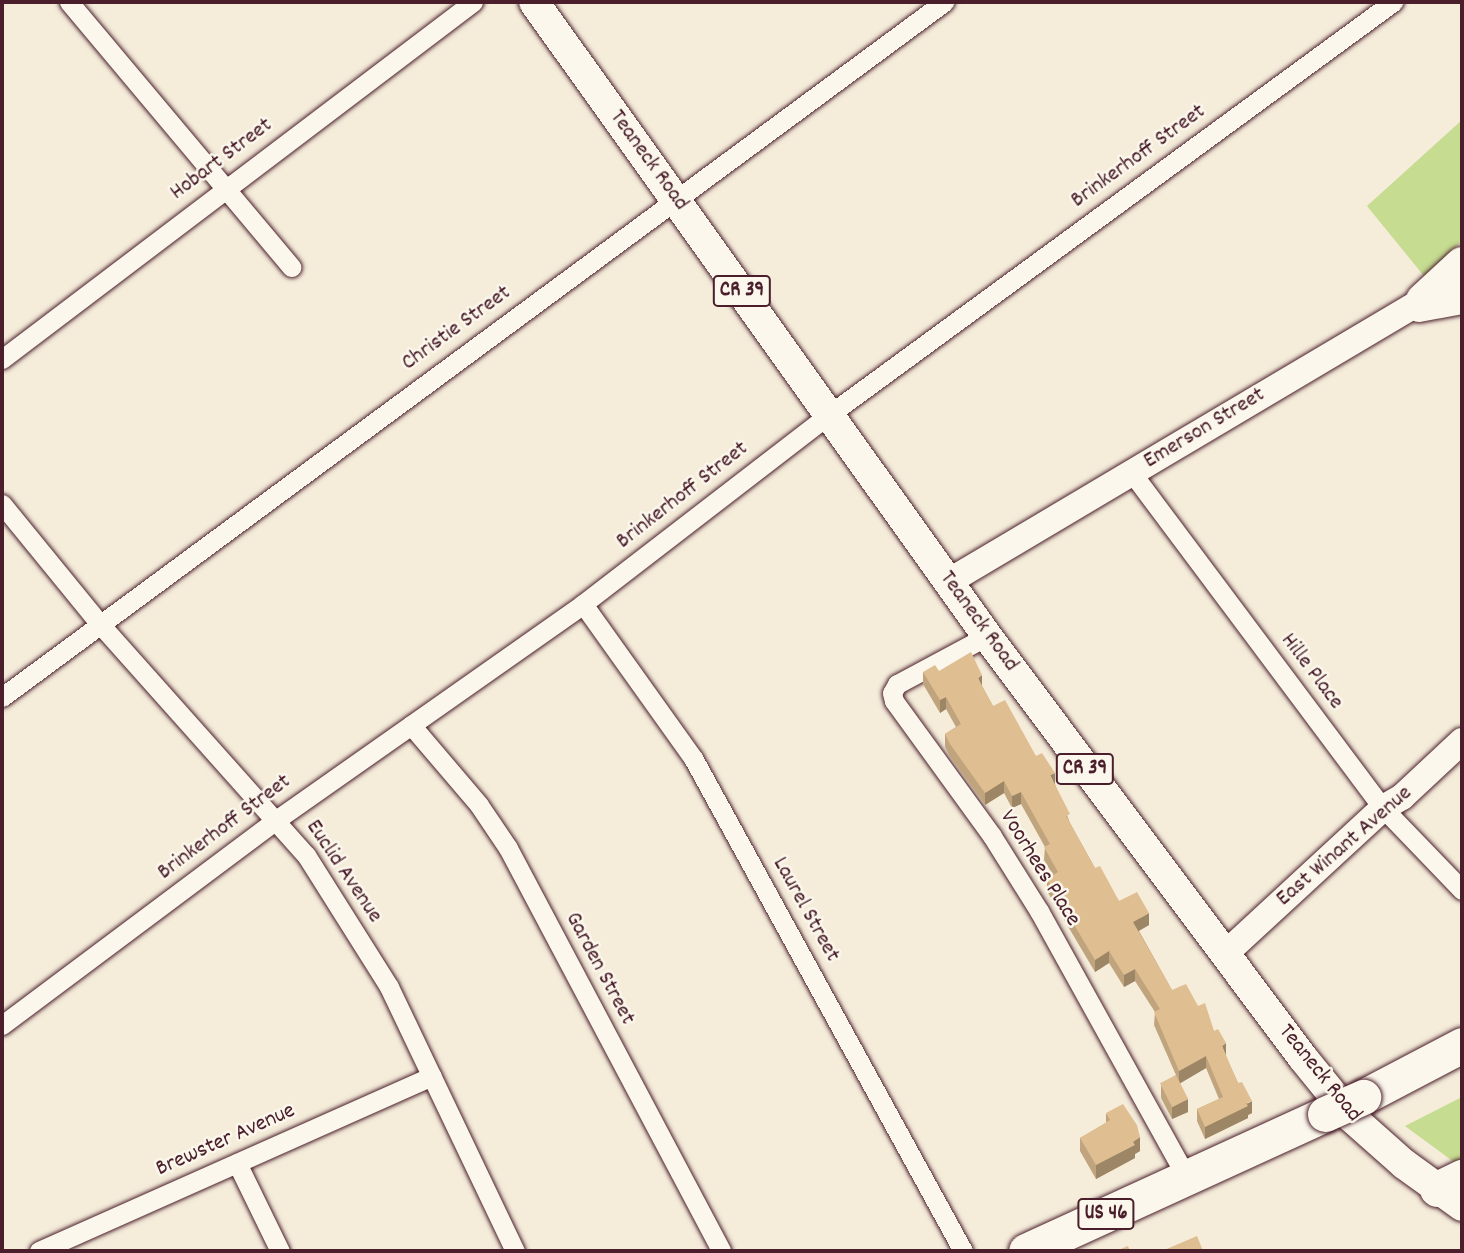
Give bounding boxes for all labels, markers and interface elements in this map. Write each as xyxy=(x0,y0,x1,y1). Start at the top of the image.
street label: Brinkerhoff Street xyxy=(1066,99,1212,215)
street label: Teaneck Road xyxy=(602,105,694,217)
street label: Hobart Street xyxy=(165,113,279,207)
road number: CR 39 xyxy=(712,274,772,308)
street label: Christie Street xyxy=(397,280,517,378)
street label: Emerson Street xyxy=(1139,382,1271,476)
street label: Brinkerhoff Street xyxy=(612,436,754,556)
street label: Teaneck Road xyxy=(932,566,1024,678)
street label: Hille Place xyxy=(1273,628,1349,716)
road number: CR 39 xyxy=(1055,752,1115,786)
street label: Brinkerhoff Street xyxy=(153,769,297,887)
street label: East Winant Avenue xyxy=(1271,781,1419,913)
street label: Voorhees Place xyxy=(992,806,1086,932)
street label: Euclid Avenue xyxy=(298,815,388,929)
street label: Laurel Street xyxy=(765,853,845,967)
street label: Garden Street xyxy=(558,908,640,1030)
street label: Teaneck Road xyxy=(1271,1020,1367,1128)
street label: Brewster Avenue xyxy=(152,1098,300,1184)
road number: US 46 xyxy=(1076,1196,1136,1232)

